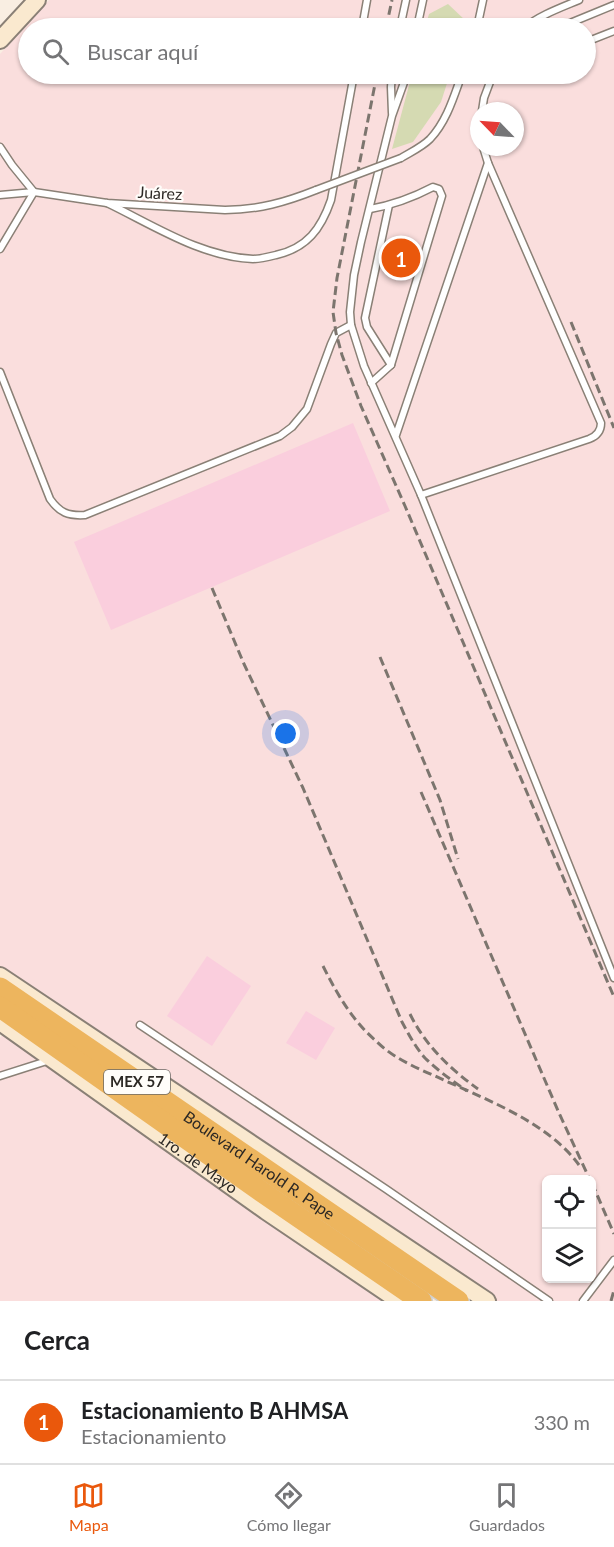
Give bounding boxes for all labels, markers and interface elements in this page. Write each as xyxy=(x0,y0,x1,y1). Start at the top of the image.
search box xyxy=(18,18,596,84)
icon: search xyxy=(39,35,72,68)
text: Buscar aquí xyxy=(87,38,198,65)
north arrow xyxy=(470,102,524,156)
street label: Juárez xyxy=(137,182,183,203)
pin: 1 xyxy=(382,236,420,280)
your location xyxy=(271,719,300,748)
road number: MEX 57 xyxy=(104,1070,170,1094)
street label: Boulevard Harold R. Pape xyxy=(180,1106,339,1223)
street label: 1ro. de Mayo xyxy=(155,1128,242,1197)
map controls xyxy=(542,1175,596,1283)
button: locate xyxy=(542,1175,596,1229)
button: layers xyxy=(542,1229,596,1283)
text: Cerca xyxy=(24,1324,90,1356)
text: Estacionamiento B AHMSA xyxy=(81,1397,348,1424)
text: 1 xyxy=(38,1410,49,1434)
text: 330 m xyxy=(534,1410,590,1434)
text: Estacionamiento xyxy=(81,1424,226,1448)
tab: Mapa xyxy=(69,1479,109,1534)
tab: Cómo llegar xyxy=(247,1479,331,1534)
tab: Guardados xyxy=(469,1479,545,1534)

